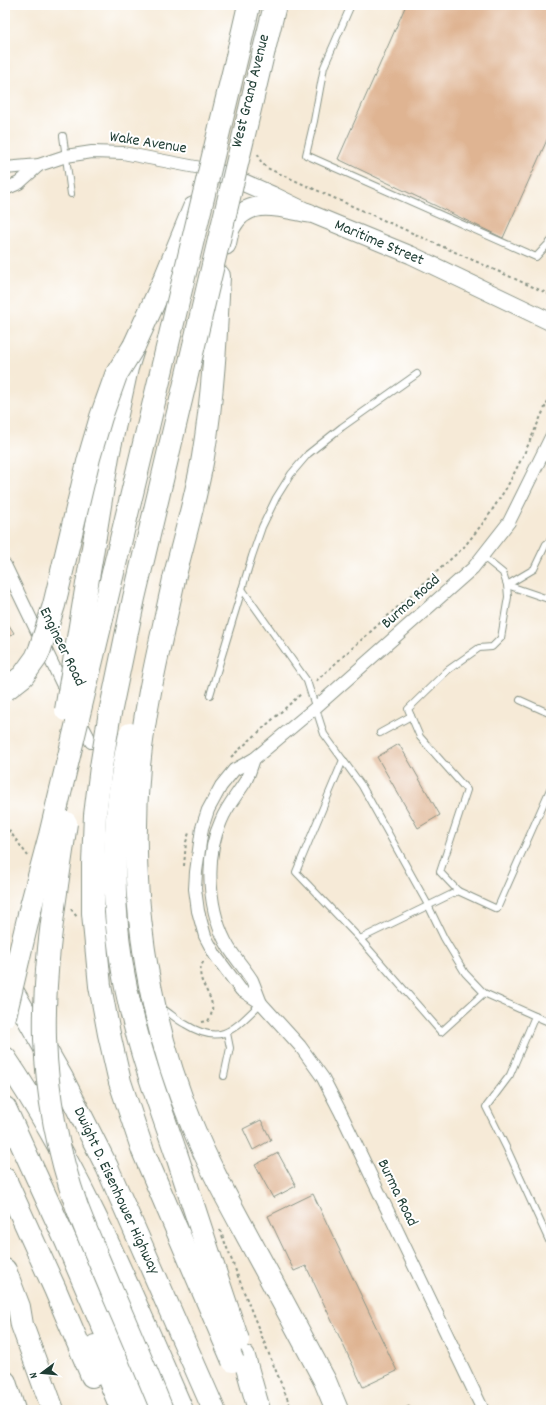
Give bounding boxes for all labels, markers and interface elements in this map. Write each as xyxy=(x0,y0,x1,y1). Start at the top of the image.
street label: West Grand Avenue xyxy=(226,32,276,150)
street label: Wake Avenue xyxy=(108,126,188,160)
street label: Maritime Street xyxy=(331,214,427,272)
street label: Burma Road xyxy=(376,569,446,635)
street label: Engineer Road xyxy=(33,603,91,691)
street label: Dwight D. Eisenhower Highway xyxy=(67,1103,165,1279)
street label: Burma Road xyxy=(371,1155,423,1231)
north arrow xyxy=(22,1353,62,1393)
text: N xyxy=(26,1370,43,1380)

